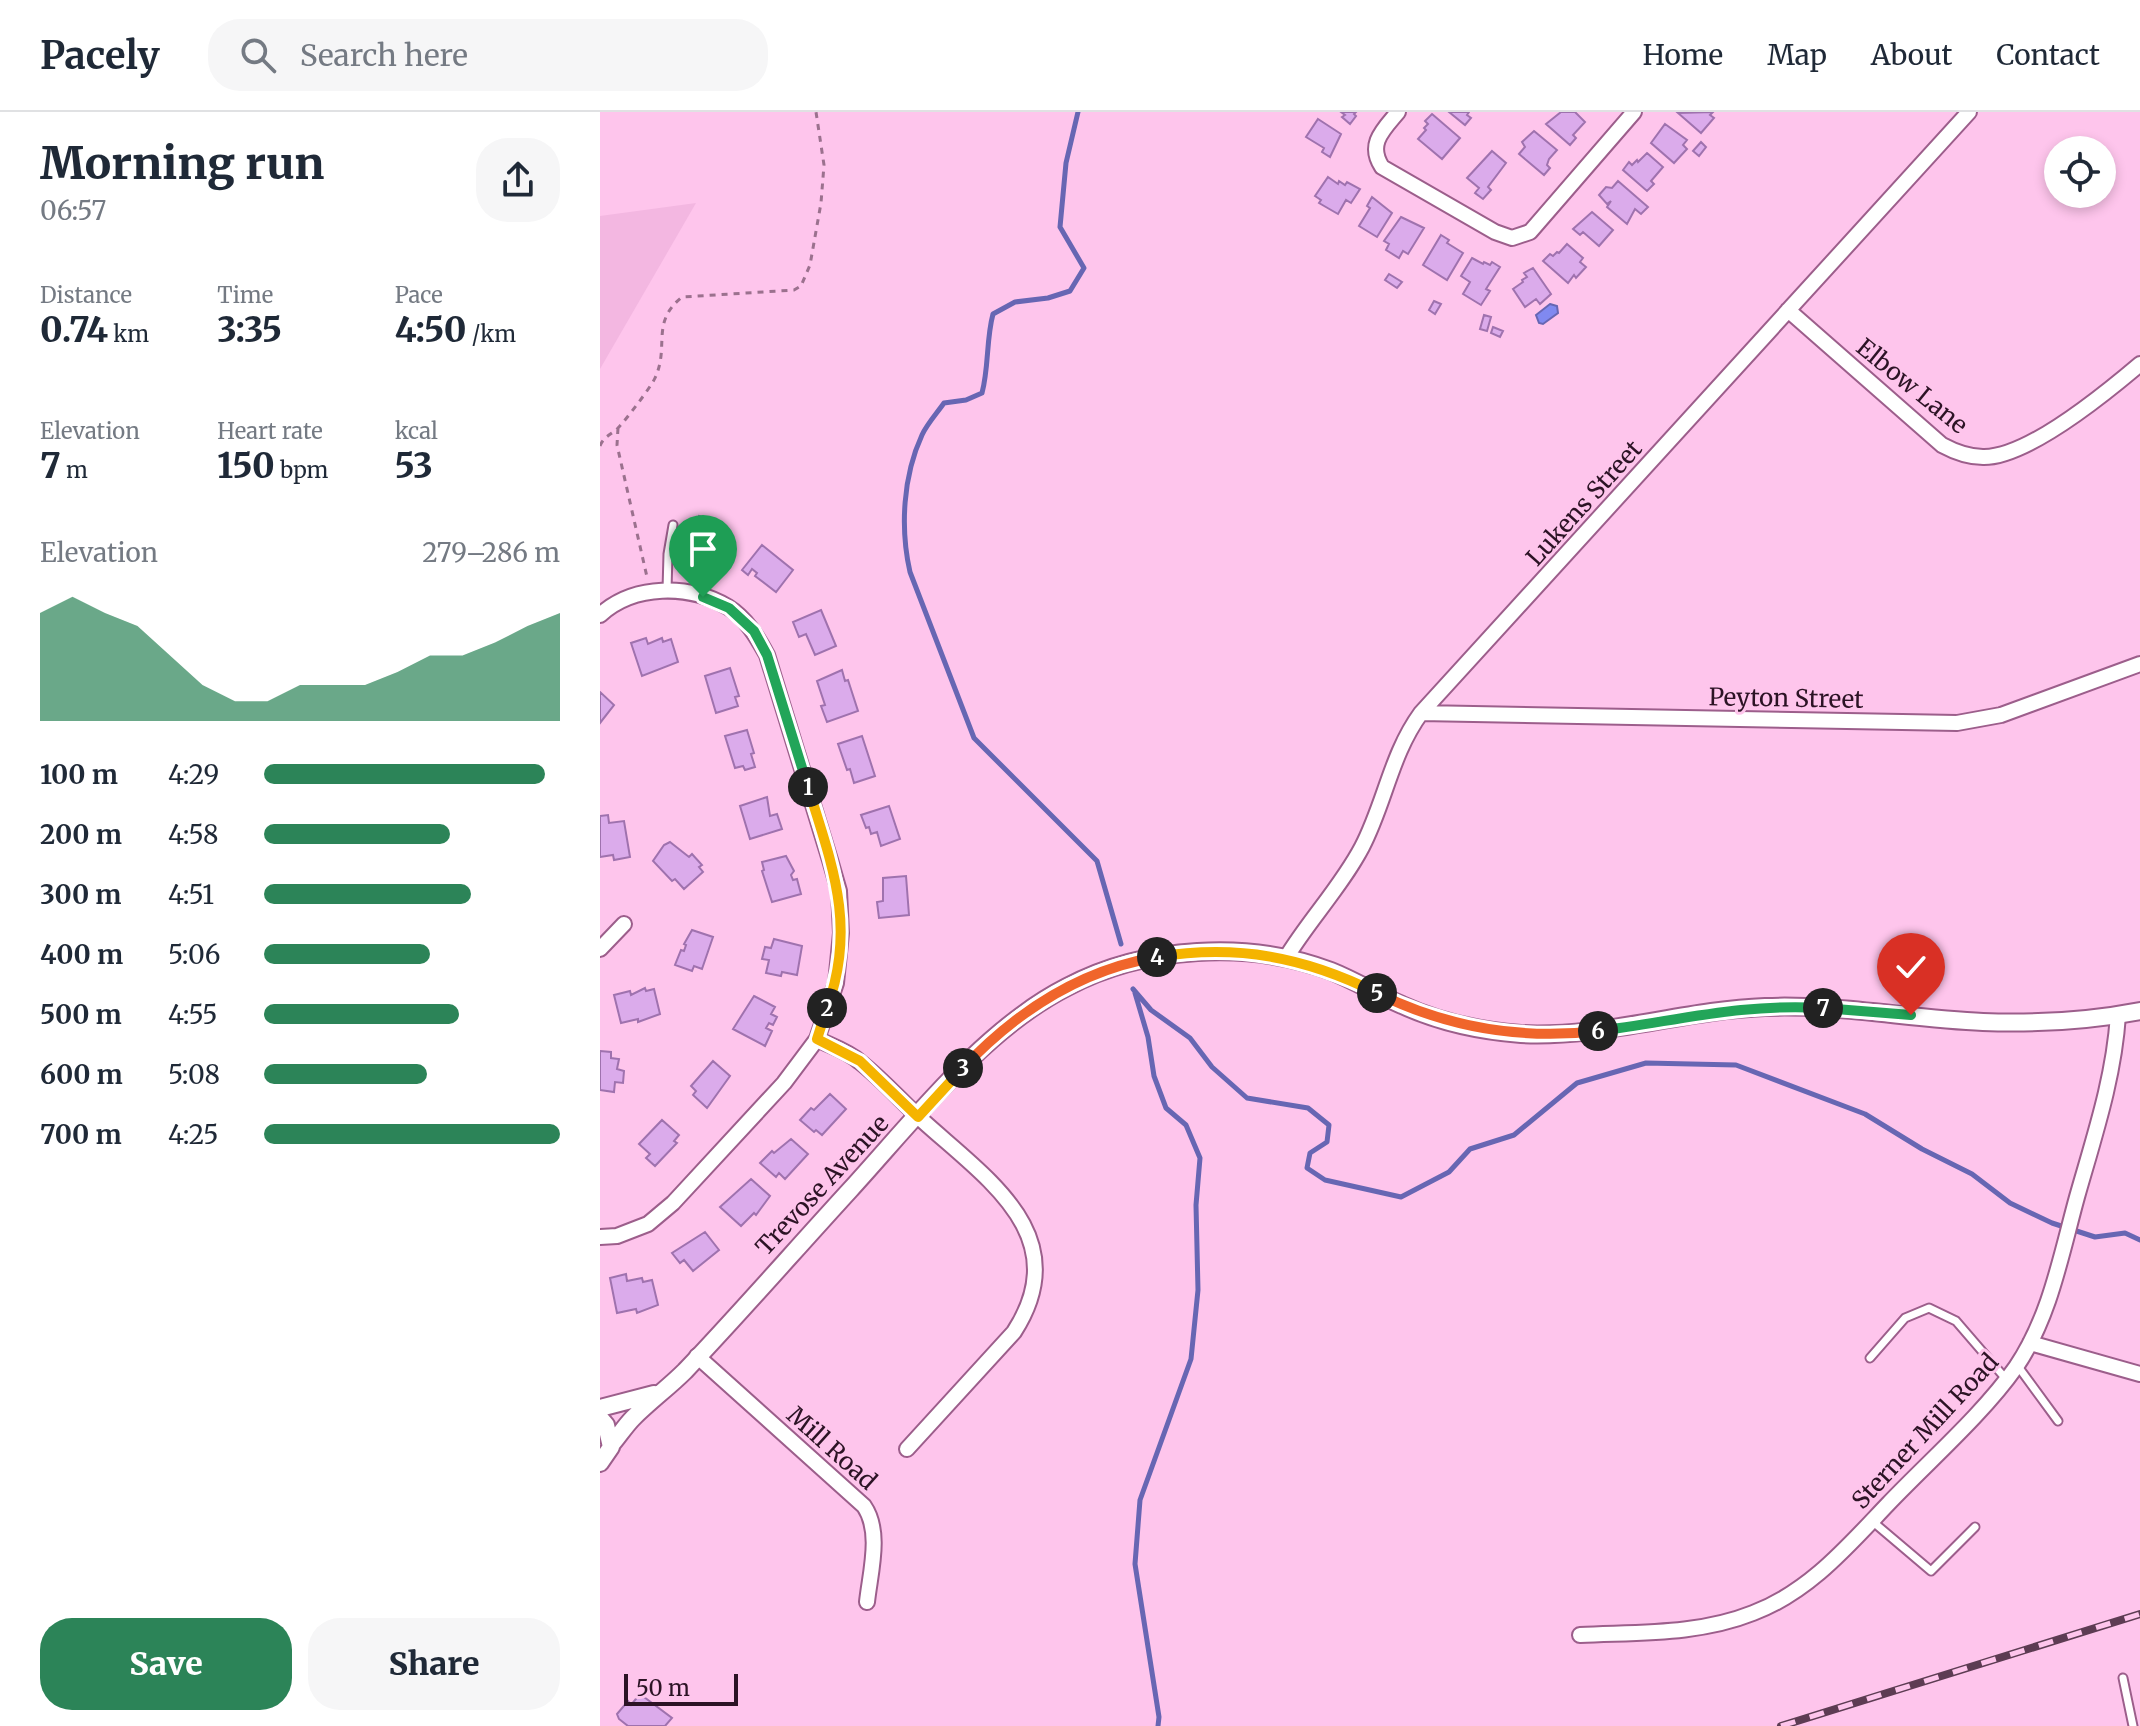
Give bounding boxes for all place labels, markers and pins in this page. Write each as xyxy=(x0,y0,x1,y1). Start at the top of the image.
pin xyxy=(669,515,737,597)
pin: 1 xyxy=(788,767,828,807)
pin xyxy=(1877,933,1945,1015)
pin: 4 xyxy=(1137,937,1177,977)
pin: 5 xyxy=(1357,973,1397,1013)
pin: 2 xyxy=(807,988,847,1028)
pin: 7 xyxy=(1803,988,1843,1028)
pin: 6 xyxy=(1578,1011,1618,1051)
pin: 3 xyxy=(943,1048,983,1088)

